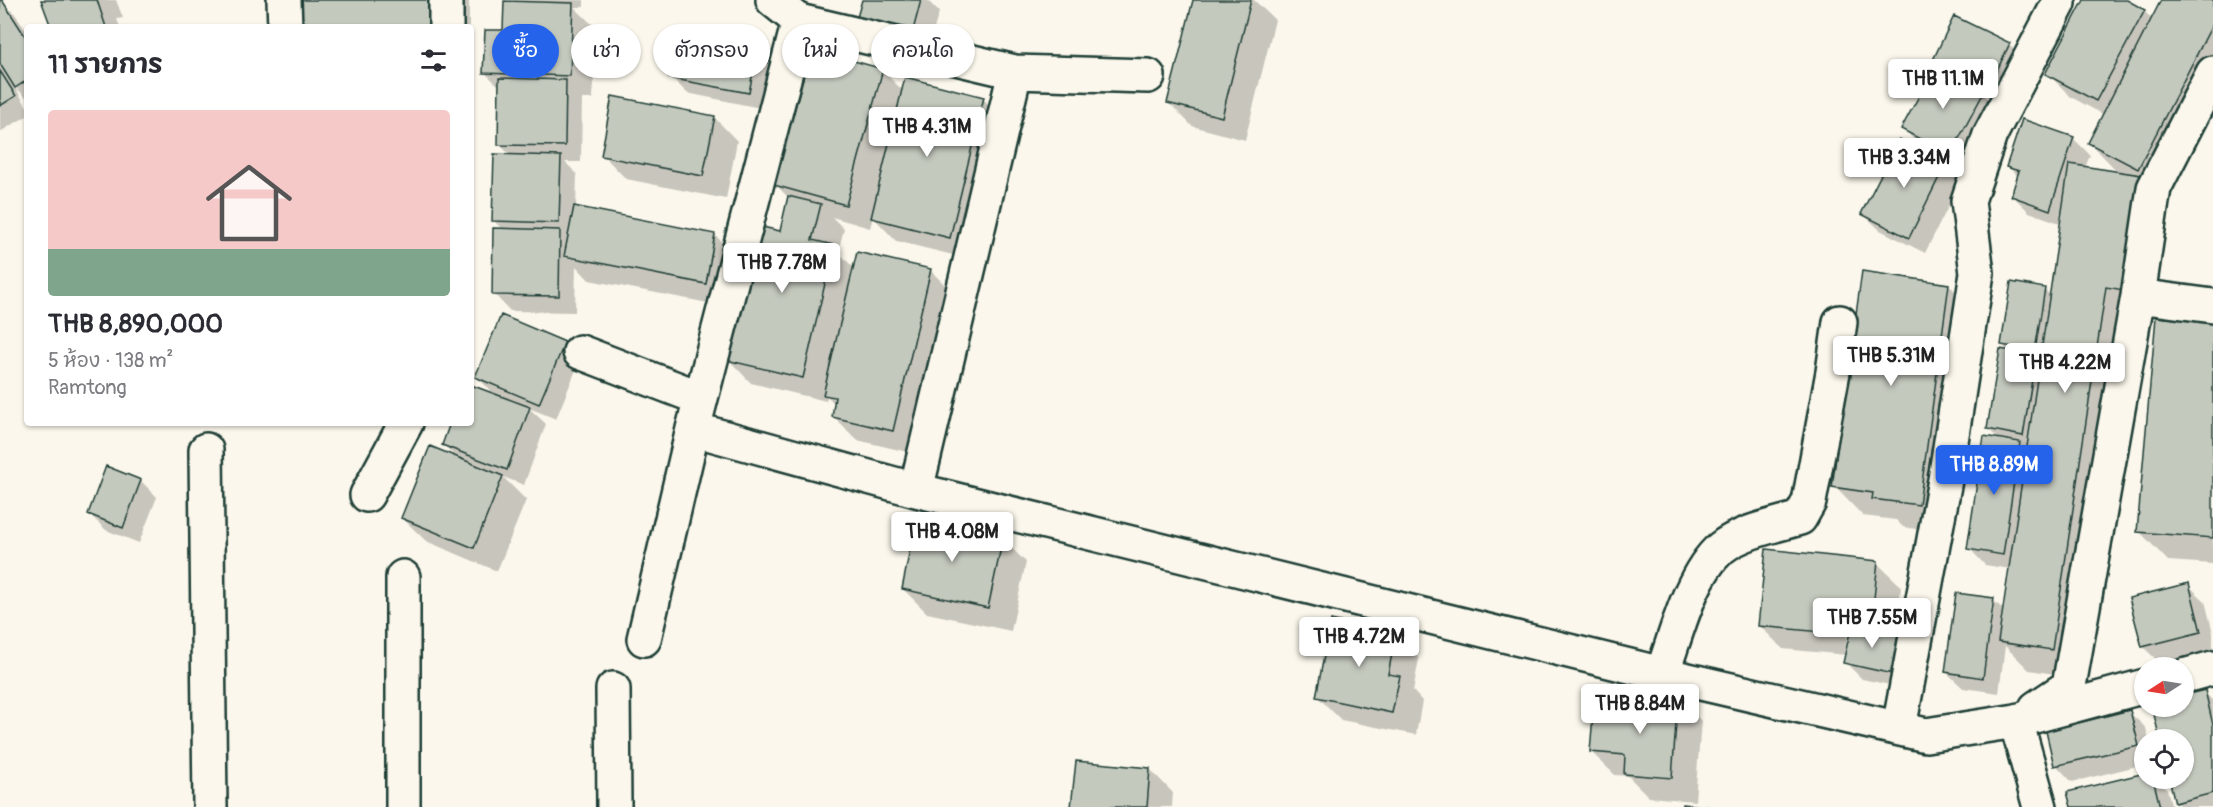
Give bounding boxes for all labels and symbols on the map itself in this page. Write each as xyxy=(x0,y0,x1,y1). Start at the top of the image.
pin: THB 11.1M xyxy=(1874,59,2012,110)
pin: THB 4.31M xyxy=(858,107,996,158)
pin: THB 3.34M xyxy=(1835,138,1973,189)
pin: THB 7.78M xyxy=(713,243,851,294)
pin: THB 5.31M xyxy=(1822,336,1960,387)
pin: THB 4.22M xyxy=(1996,343,2134,394)
pin: THB 8.89M xyxy=(1925,445,2063,496)
pin: THB 4.08M xyxy=(883,512,1021,563)
pin: THB 7.55M xyxy=(1803,598,1941,649)
pin: THB 4.72M xyxy=(1290,617,1428,668)
north arrow xyxy=(2134,657,2194,717)
pin: THB 8.84M xyxy=(1571,684,1709,735)

